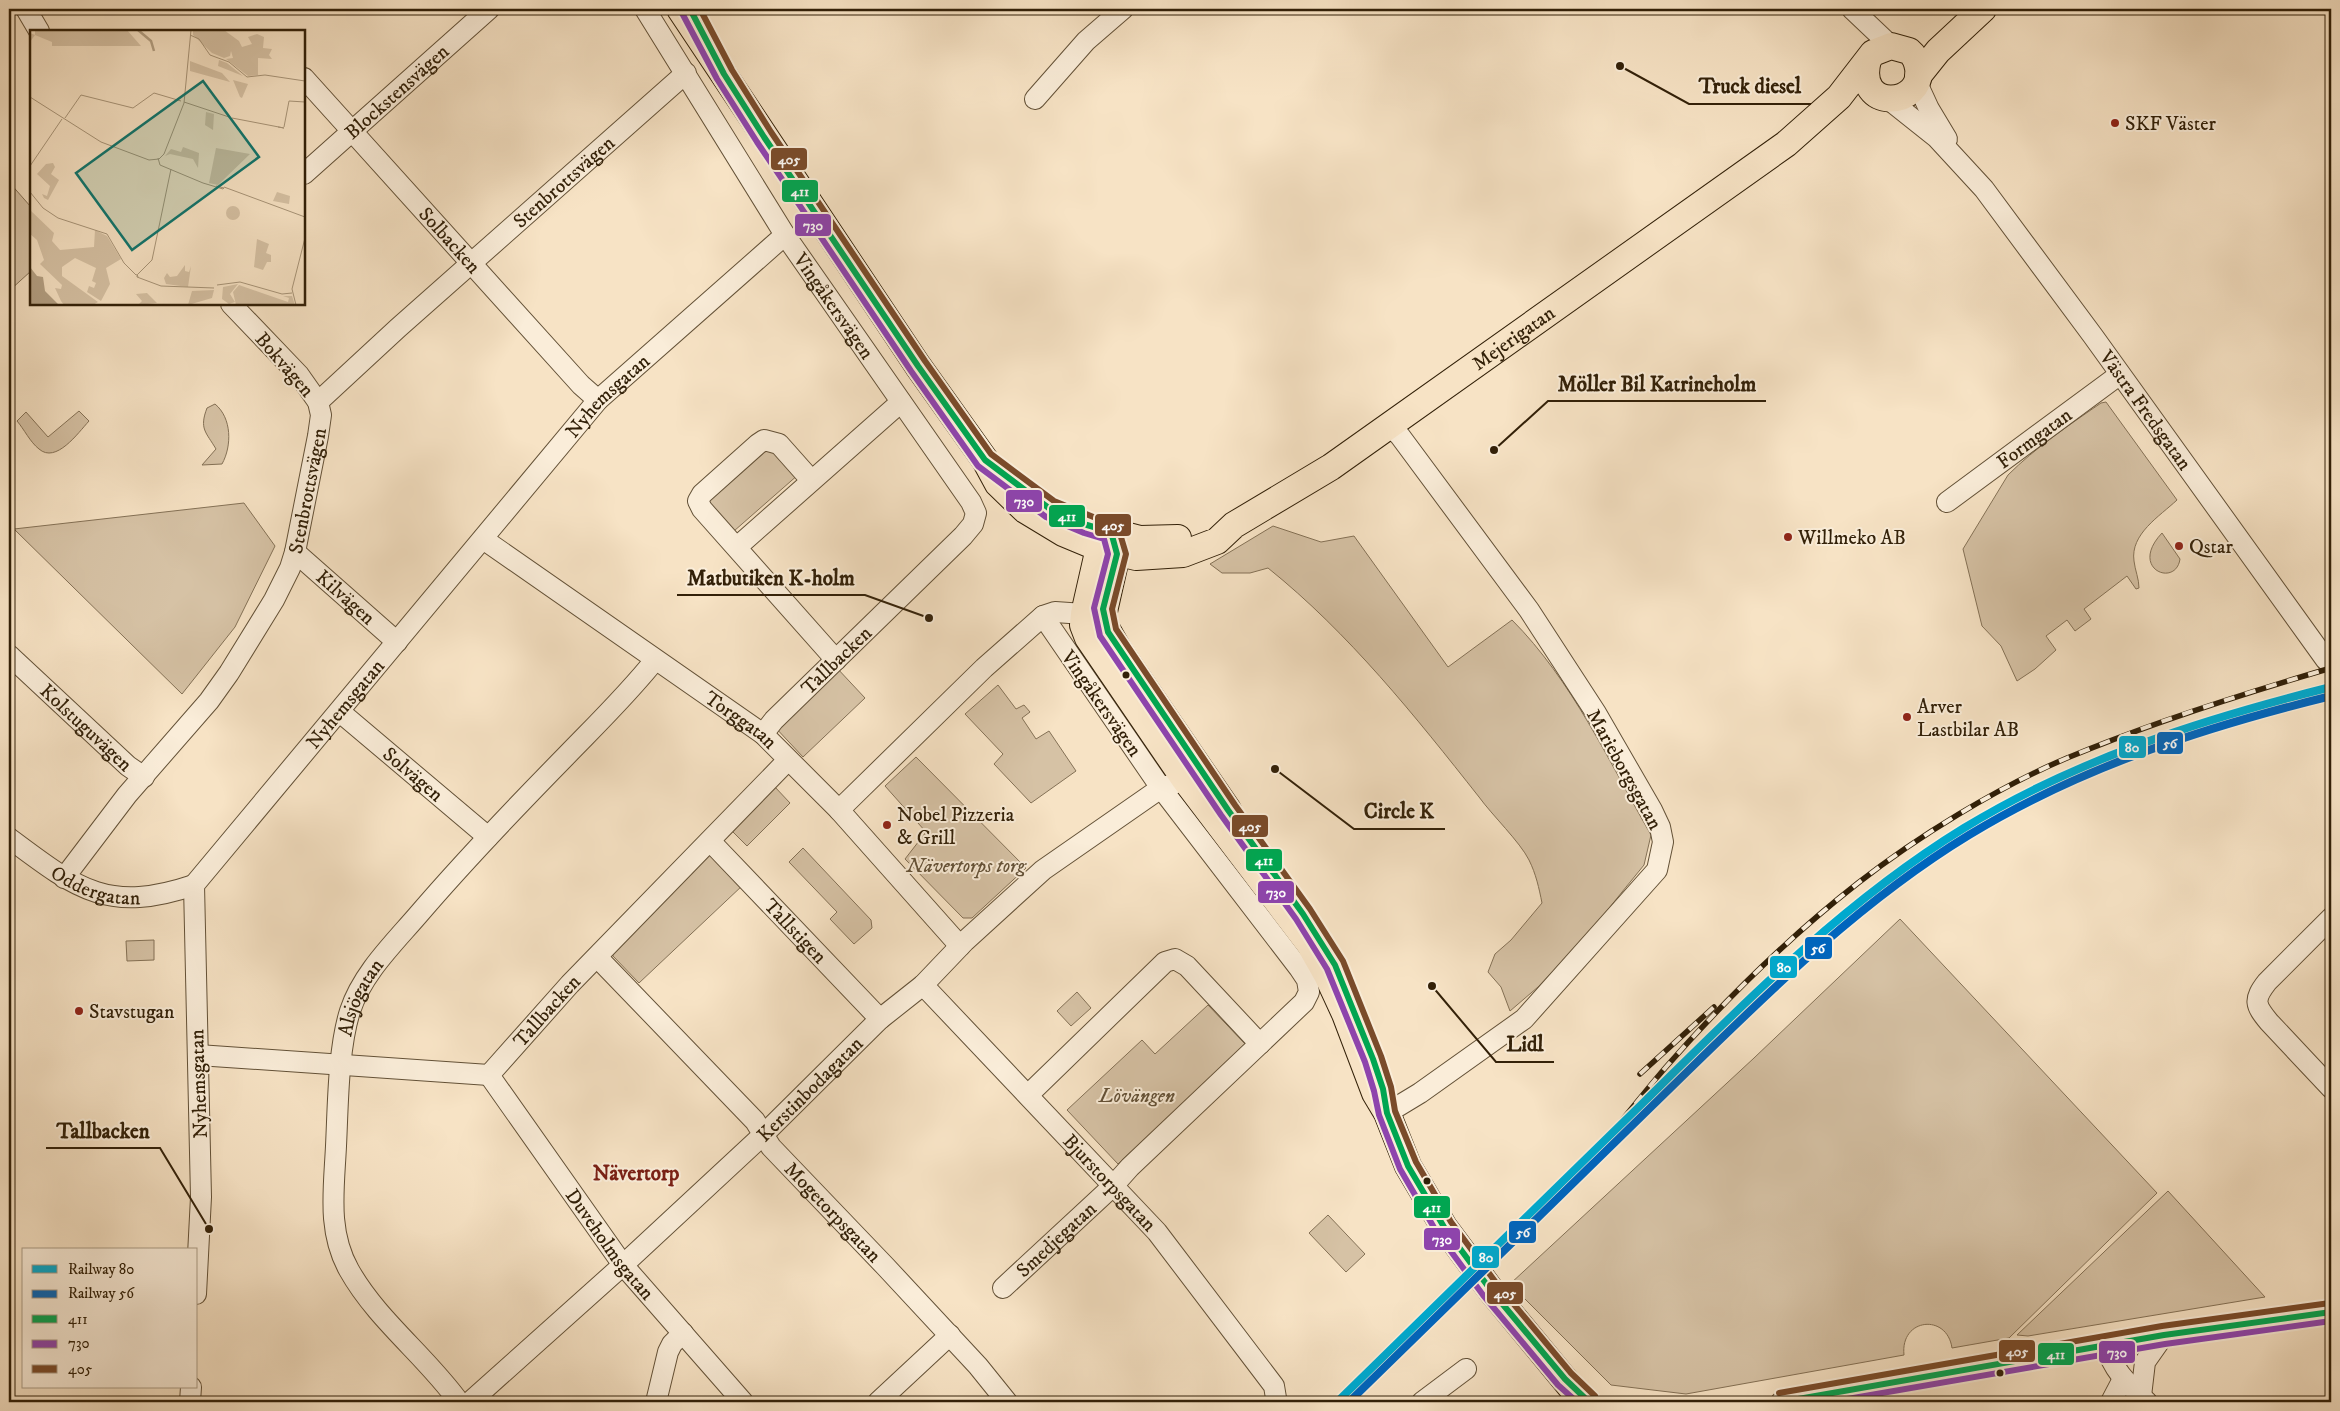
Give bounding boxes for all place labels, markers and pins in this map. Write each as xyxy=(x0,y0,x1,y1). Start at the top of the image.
callout: Truck diesel xyxy=(1689,68,1811,104)
place label: SKF Väster xyxy=(2125,112,2216,137)
marker: SKF Väster xyxy=(2109,117,2121,129)
callout: Möller Bil Katrineholm xyxy=(1548,365,1766,401)
place label: Willmeko AB xyxy=(1797,526,1906,551)
marker: Willmeko AB xyxy=(1782,531,1794,543)
place label: Qstar xyxy=(2189,535,2233,560)
marker: Qstar xyxy=(2173,540,2185,552)
callout: Matbutiken K-holm xyxy=(677,559,865,595)
unlabelled marker xyxy=(1121,670,1131,680)
place label: Arver Lastbilar AB xyxy=(1917,695,2019,743)
marker: Arver Lastbilar AB xyxy=(1901,711,1913,723)
callout: Circle K xyxy=(1354,793,1445,829)
place label: Nobel Pizzeria & Grill xyxy=(897,803,1015,851)
marker: Nobel Pizzeria & Grill xyxy=(881,819,893,831)
place label: Stavstugan xyxy=(89,1000,175,1025)
marker: Stavstugan xyxy=(73,1005,85,1017)
callout: Lidl xyxy=(1496,1026,1554,1062)
callout: Tallbacken xyxy=(46,1112,160,1148)
unlabelled marker xyxy=(1422,1176,1432,1186)
unlabelled marker xyxy=(1995,1368,2005,1378)

